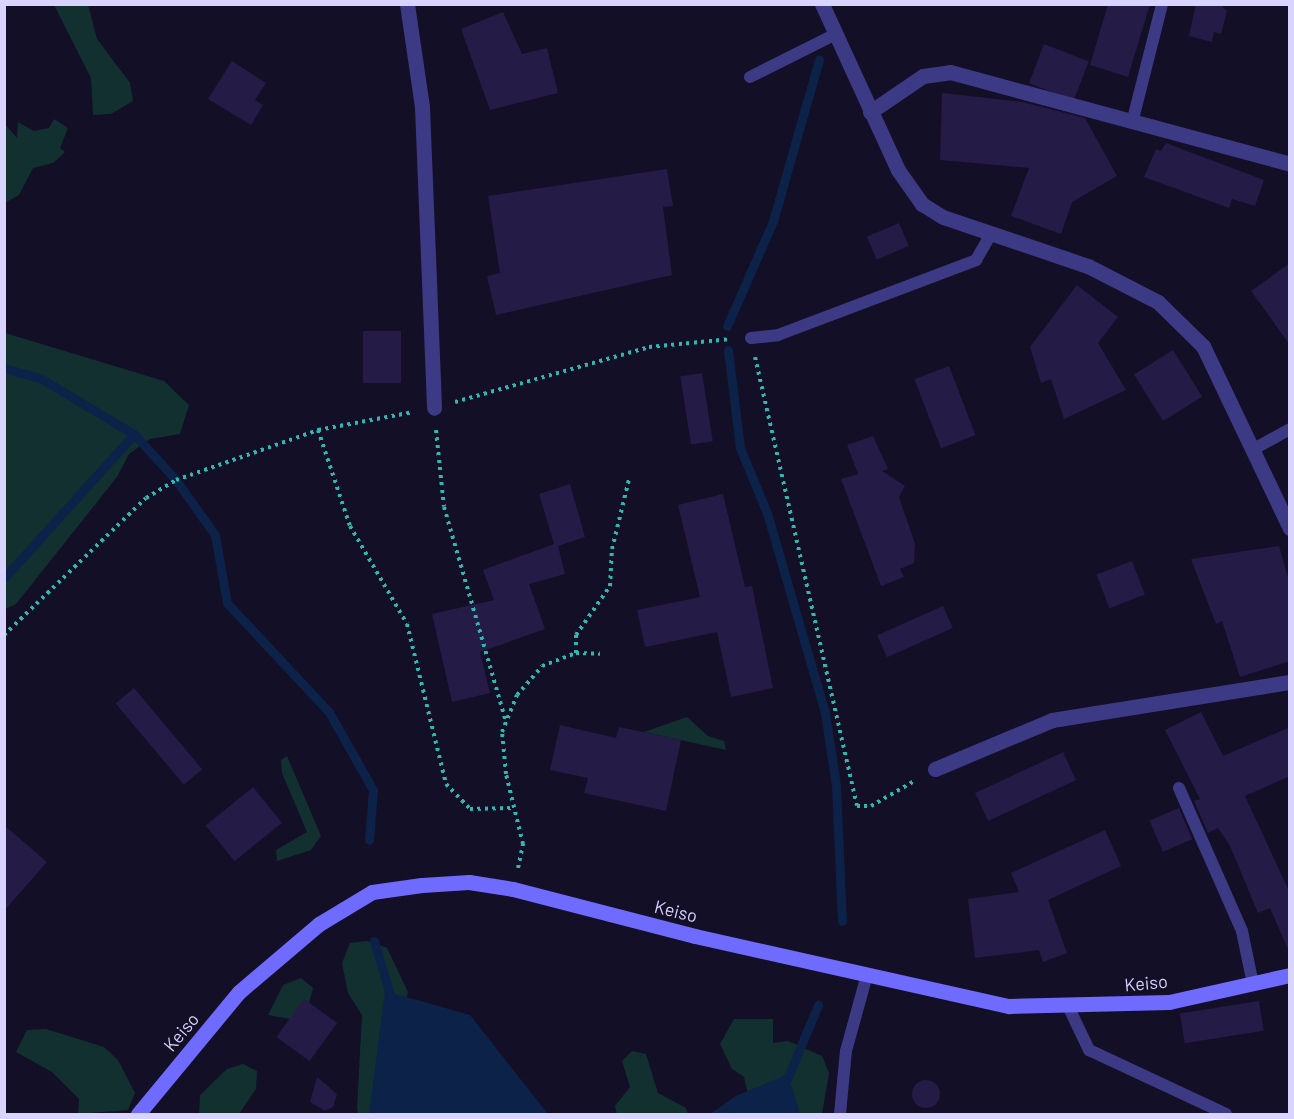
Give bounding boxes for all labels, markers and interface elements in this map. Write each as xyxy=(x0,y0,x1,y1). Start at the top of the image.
street label: Keiso xyxy=(652,895,700,927)
street label: Keiso xyxy=(1123,970,1169,996)
street label: Keiso xyxy=(159,1008,203,1056)

